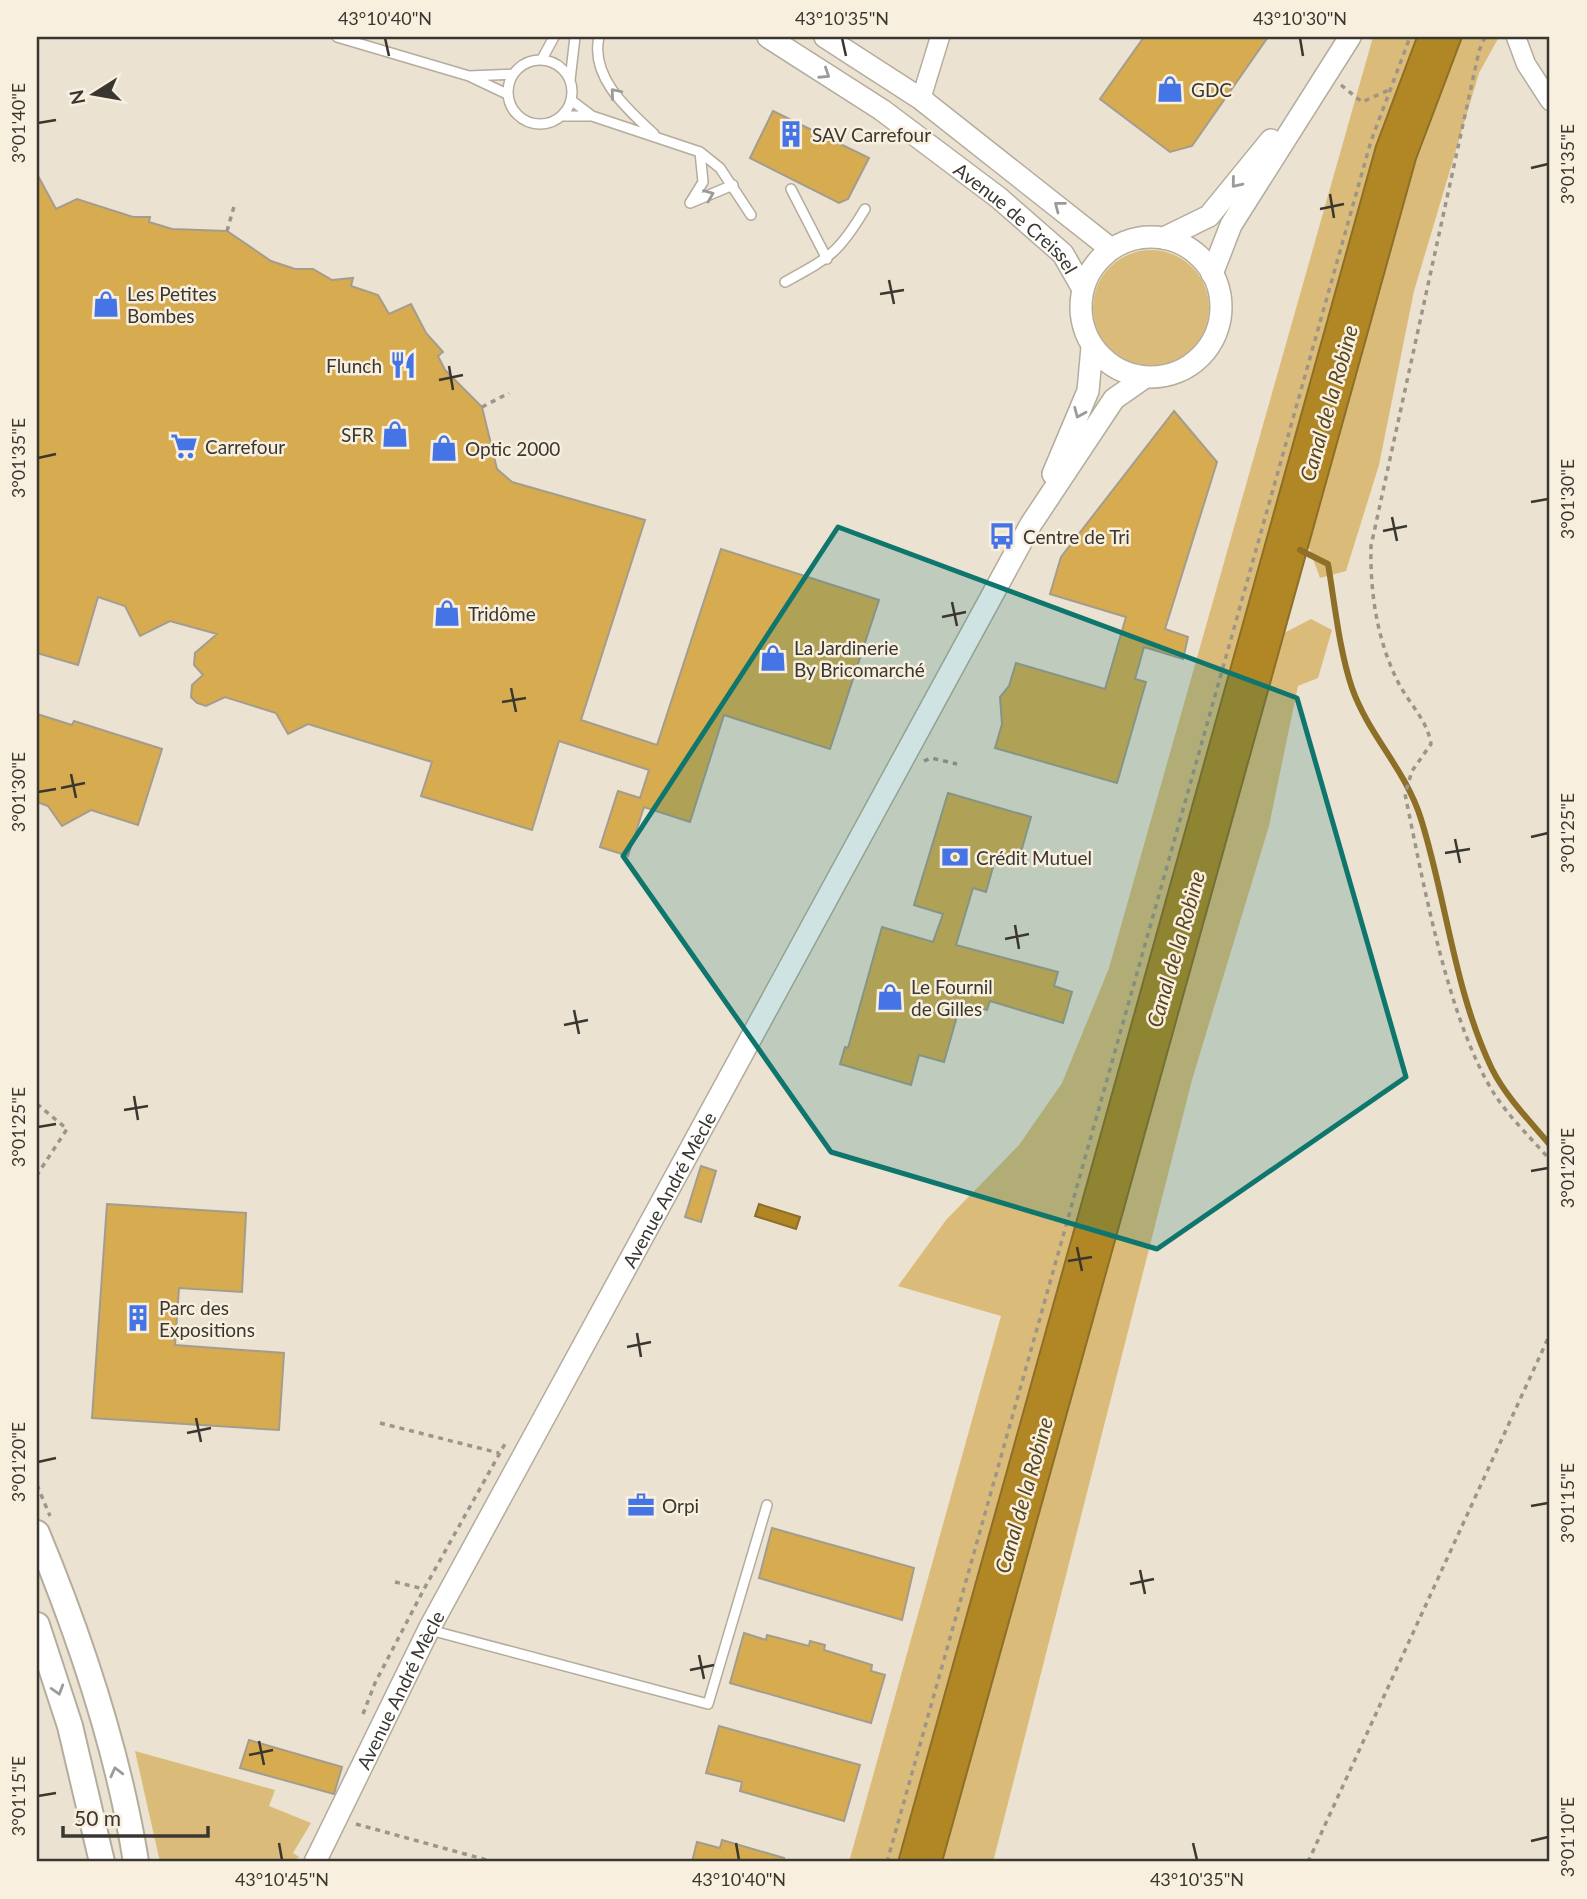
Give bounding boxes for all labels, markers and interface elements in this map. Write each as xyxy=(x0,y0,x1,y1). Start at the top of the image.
text: 43°10'40"N xyxy=(338,7,432,29)
text: 43°10'35"N xyxy=(795,7,889,29)
text: 43°10'30"N xyxy=(1253,7,1347,29)
north arrow xyxy=(60,60,130,130)
one-way arrow xyxy=(818,65,831,78)
shop icon: GDC xyxy=(1155,74,1185,104)
place label: GDC xyxy=(1191,78,1232,101)
text: 3°01'40"E xyxy=(7,83,29,163)
text: N xyxy=(64,88,90,107)
one-way arrow xyxy=(611,89,624,101)
building icon: SAV Carrefour xyxy=(776,119,806,149)
place label: SAV Carrefour xyxy=(812,123,931,146)
text: 3°01'35"E xyxy=(1556,124,1578,204)
street label: Avenue de Creissel xyxy=(950,157,1083,277)
one-way arrow xyxy=(1232,174,1244,187)
one-way arrow xyxy=(702,189,714,203)
one-way arrow xyxy=(1054,201,1066,214)
place label: Les Petites Bombes xyxy=(127,282,217,327)
shop icon: Les Petites Bombes xyxy=(91,289,121,319)
water label: Canal de la Robine xyxy=(1294,322,1362,484)
restaurant icon: Flunch xyxy=(388,350,418,380)
place label: Flunch xyxy=(326,354,382,377)
one-way arrow xyxy=(1073,406,1087,418)
text: 3°01'35"E xyxy=(7,418,29,498)
shop icon: SFR xyxy=(380,419,410,449)
place label: SFR xyxy=(341,423,374,446)
supermarket icon: Carrefour xyxy=(169,431,199,461)
shop icon: Optic 2000 xyxy=(429,433,459,463)
place label: Carrefour xyxy=(205,435,285,458)
place label: Optic 2000 xyxy=(465,437,560,460)
text: 3°01'30"E xyxy=(1556,459,1578,539)
bus stop icon: Centre de Tri xyxy=(987,521,1017,551)
place label: Centre de Tri xyxy=(1023,525,1130,548)
shop icon: Tridôme xyxy=(432,598,462,628)
place label: Tridôme xyxy=(468,602,536,625)
place label: La Jardinerie By Bricomarché xyxy=(794,636,925,681)
shop icon: La Jardinerie By Bricomarché xyxy=(758,643,788,673)
text: 3°01'30"E xyxy=(7,752,29,832)
text: 3°01'25"E xyxy=(1556,793,1578,873)
bank icon: Crédit Mutuel xyxy=(940,842,970,872)
place label: Crédit Mutuel xyxy=(976,846,1092,869)
water label: Canal de la Robine xyxy=(1141,868,1209,1030)
place label: Le Fournil de Gilles xyxy=(911,975,993,1020)
shop icon: Le Fournil de Gilles xyxy=(875,982,905,1012)
text: 3°01'25"E xyxy=(7,1087,29,1167)
street label: Avenue André Mècle xyxy=(617,1108,720,1271)
text: 3°01'20"E xyxy=(1556,1128,1578,1208)
place label: Parc des Expositions xyxy=(159,1296,255,1341)
building icon: Parc des Expositions xyxy=(123,1303,153,1333)
water label: Canal de la Robine xyxy=(989,1414,1057,1576)
text: 3°01'20"E xyxy=(7,1422,29,1502)
text: 3°01'15"E xyxy=(1556,1463,1578,1543)
office icon: Orpi xyxy=(626,1490,656,1520)
place label: Orpi xyxy=(662,1494,699,1517)
street label: Avenue André Mècle xyxy=(351,1606,448,1773)
one-way arrow xyxy=(50,1684,65,1696)
text: 3°01'15"E xyxy=(7,1756,29,1836)
one-way arrow xyxy=(110,1766,124,1778)
scale bar xyxy=(63,1794,208,1838)
text: 3°01'10"E xyxy=(1556,1797,1578,1877)
text: 50 m xyxy=(74,1805,121,1830)
text: 43°10'45"N xyxy=(235,1868,329,1890)
text: 43°10'40"N xyxy=(692,1868,786,1890)
text: 43°10'35"N xyxy=(1150,1868,1244,1890)

